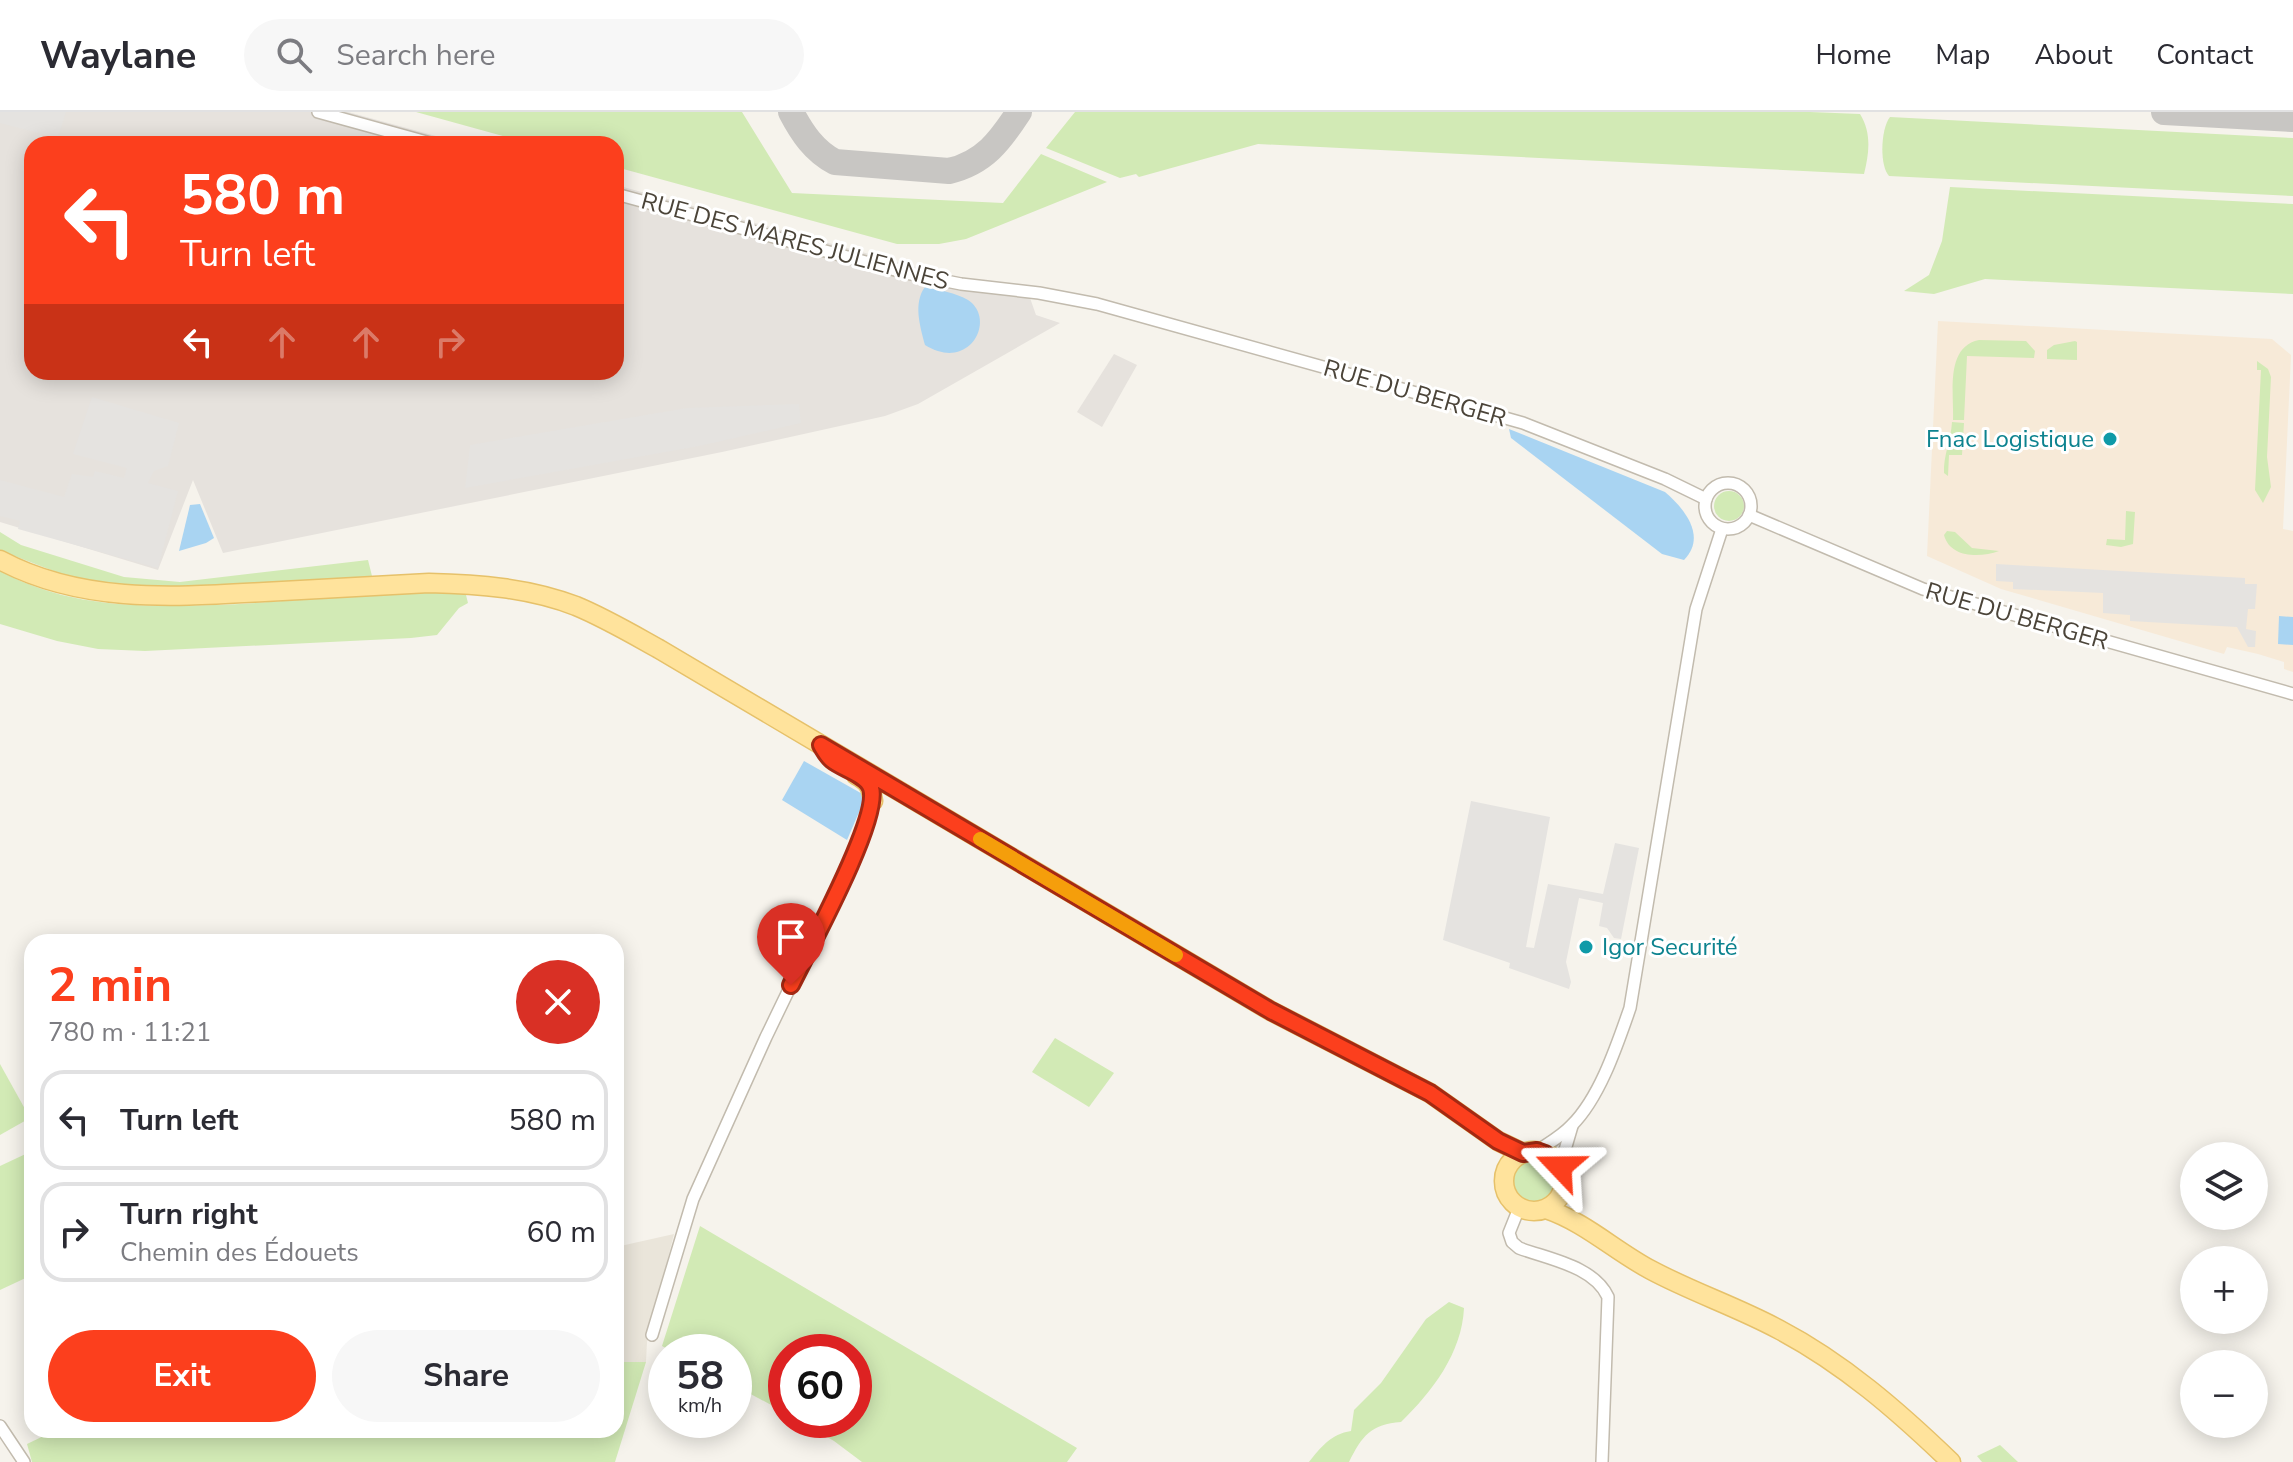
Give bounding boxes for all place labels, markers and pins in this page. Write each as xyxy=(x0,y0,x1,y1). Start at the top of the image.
place label: Fnac Logistique xyxy=(1926,423,2094,455)
marker: Fnac Logistique xyxy=(2101,430,2119,448)
pin xyxy=(757,903,825,985)
place label: Igor Securité xyxy=(1602,931,1738,963)
marker: Igor Securité xyxy=(1577,938,1595,956)

